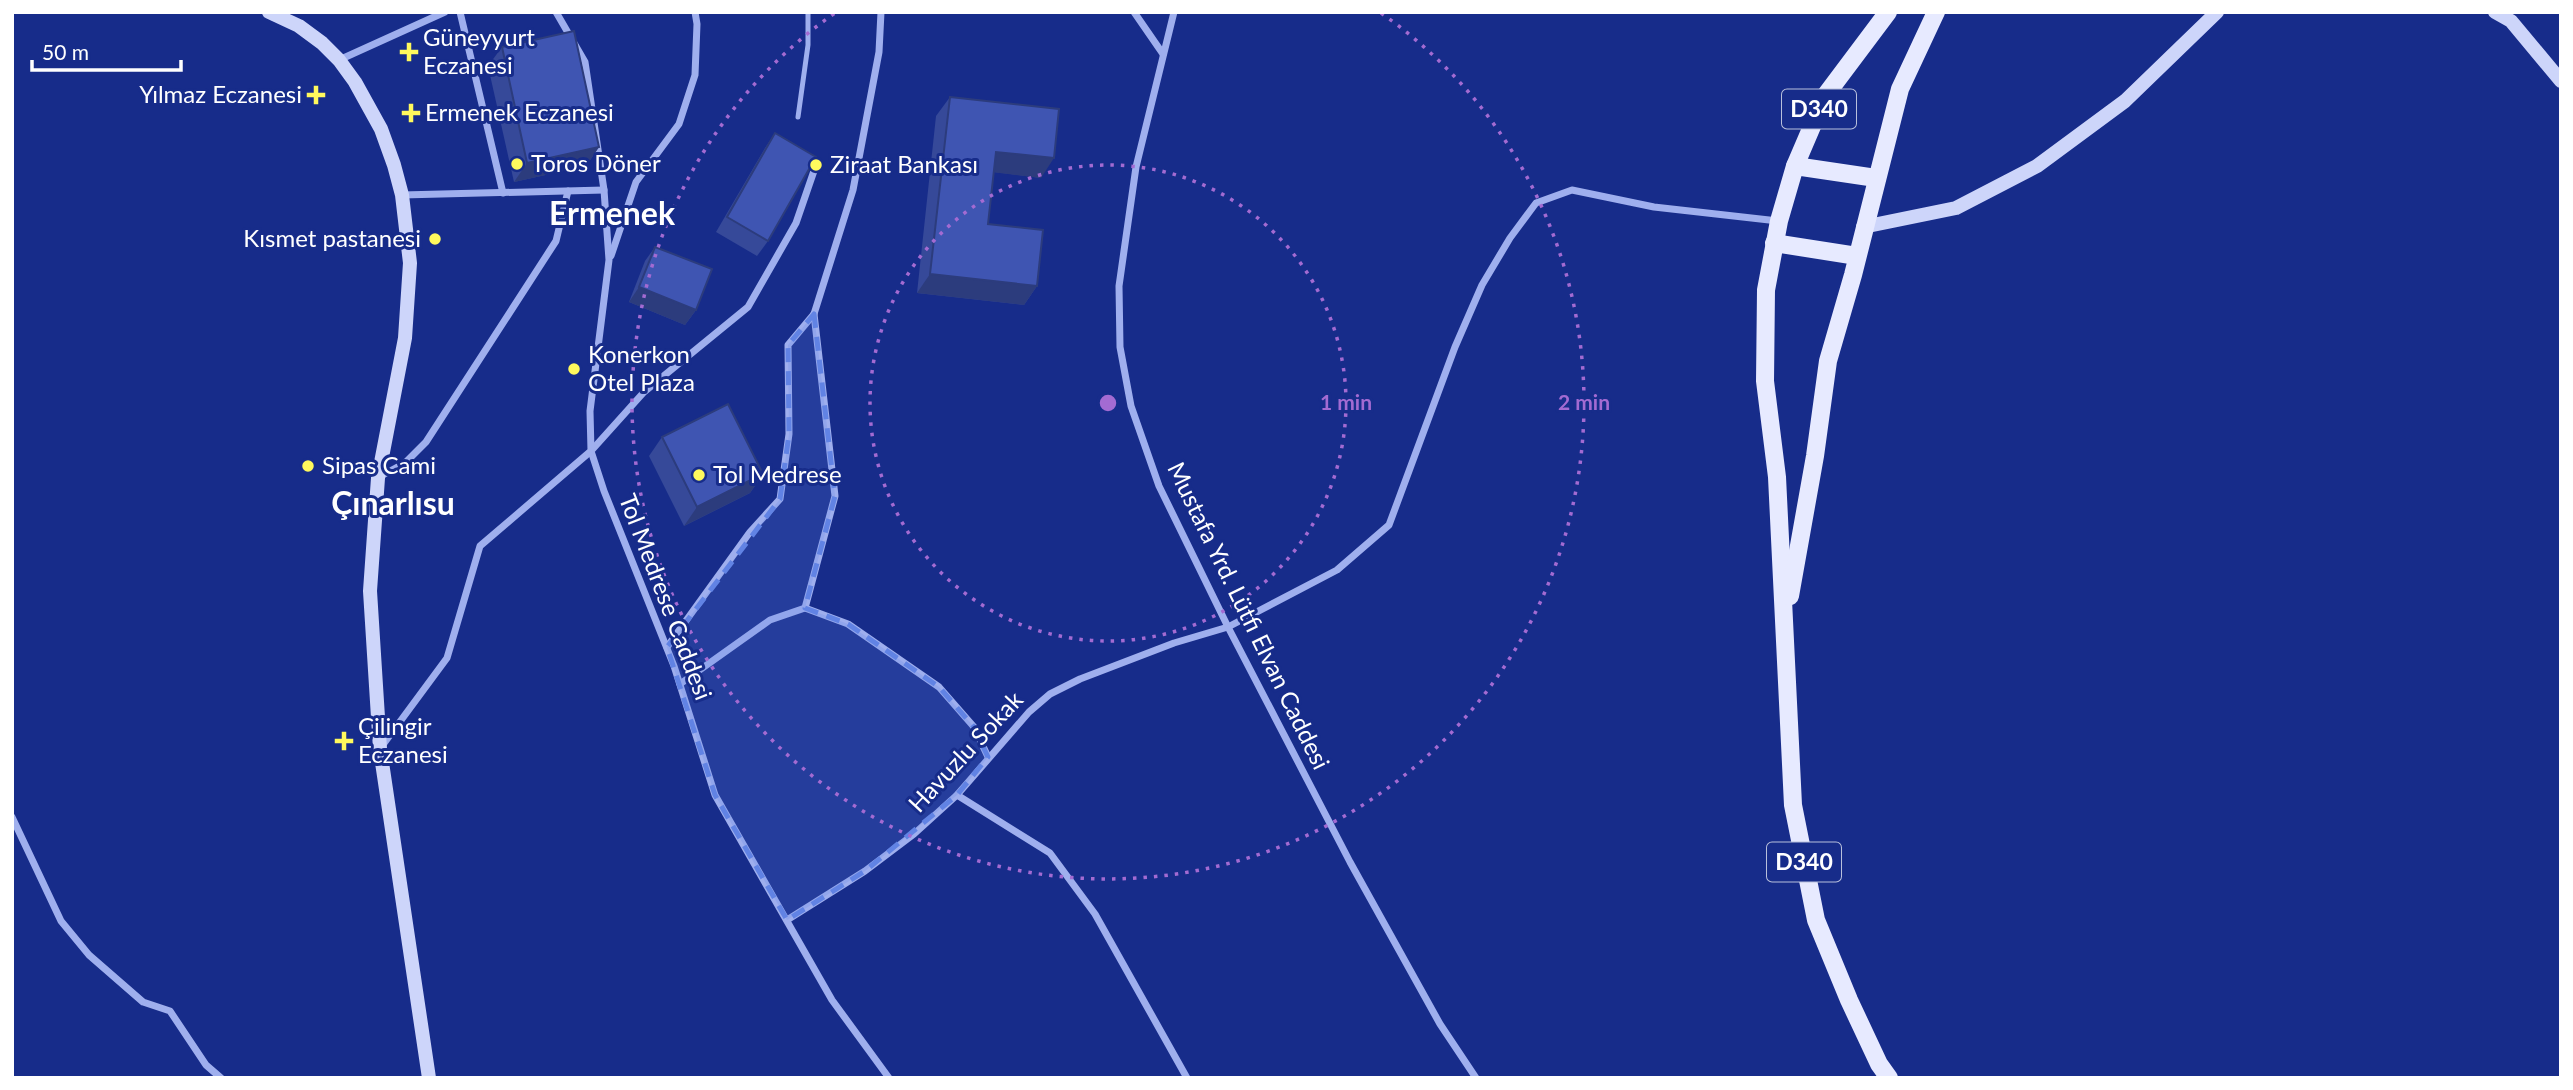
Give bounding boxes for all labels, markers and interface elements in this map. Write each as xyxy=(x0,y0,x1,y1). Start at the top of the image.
place label: Güneyyurt Eczanesi xyxy=(423,22,535,79)
scale bar xyxy=(32,28,180,72)
text: 50 m xyxy=(42,39,89,64)
marker: Güneyyurt Eczanesi xyxy=(401,44,417,60)
place label: Yılmaz Eczanesi xyxy=(139,79,302,108)
marker: Yılmaz Eczanesi xyxy=(308,87,324,103)
road number: D340 xyxy=(1782,90,1856,128)
place label: Ermenek Eczanesi xyxy=(425,97,614,126)
marker: Ermenek Eczanesi xyxy=(403,105,419,121)
place label: Toros Döner xyxy=(531,148,661,177)
place label: Ziraat Bankası xyxy=(830,149,978,178)
marker: Toros Döner xyxy=(509,156,525,172)
marker: Ziraat Bankası xyxy=(808,157,824,173)
district label: Ermenek xyxy=(549,193,676,232)
place label: Kısmet pastanesi xyxy=(243,223,421,252)
marker: Kısmet pastanesi xyxy=(427,231,443,247)
place label: Konerkon Otel Plaza xyxy=(588,339,695,396)
marker: Konerkon Otel Plaza xyxy=(566,361,582,377)
text: 1 min xyxy=(1320,389,1372,414)
text: 2 min xyxy=(1558,389,1610,414)
centre of rings xyxy=(1096,391,1120,415)
place label: Sipas Cami xyxy=(322,450,436,479)
street label: Mustafa Yrd. Lütfi Elvan Caddesi xyxy=(1162,457,1337,774)
marker: Sipas Cami xyxy=(300,458,316,474)
place label: Tol Medrese xyxy=(713,459,842,488)
marker: Tol Medrese xyxy=(691,467,707,483)
district label: Çınarlısu xyxy=(331,483,455,522)
street label: Tol Medrese Caddesi xyxy=(614,489,719,704)
street label: Havuzlu Sokak xyxy=(902,684,1029,817)
place label: Çilingir Eczanesi xyxy=(358,711,448,768)
marker: Çilingir Eczanesi xyxy=(336,733,352,749)
road number: D340 xyxy=(1767,842,1841,882)

